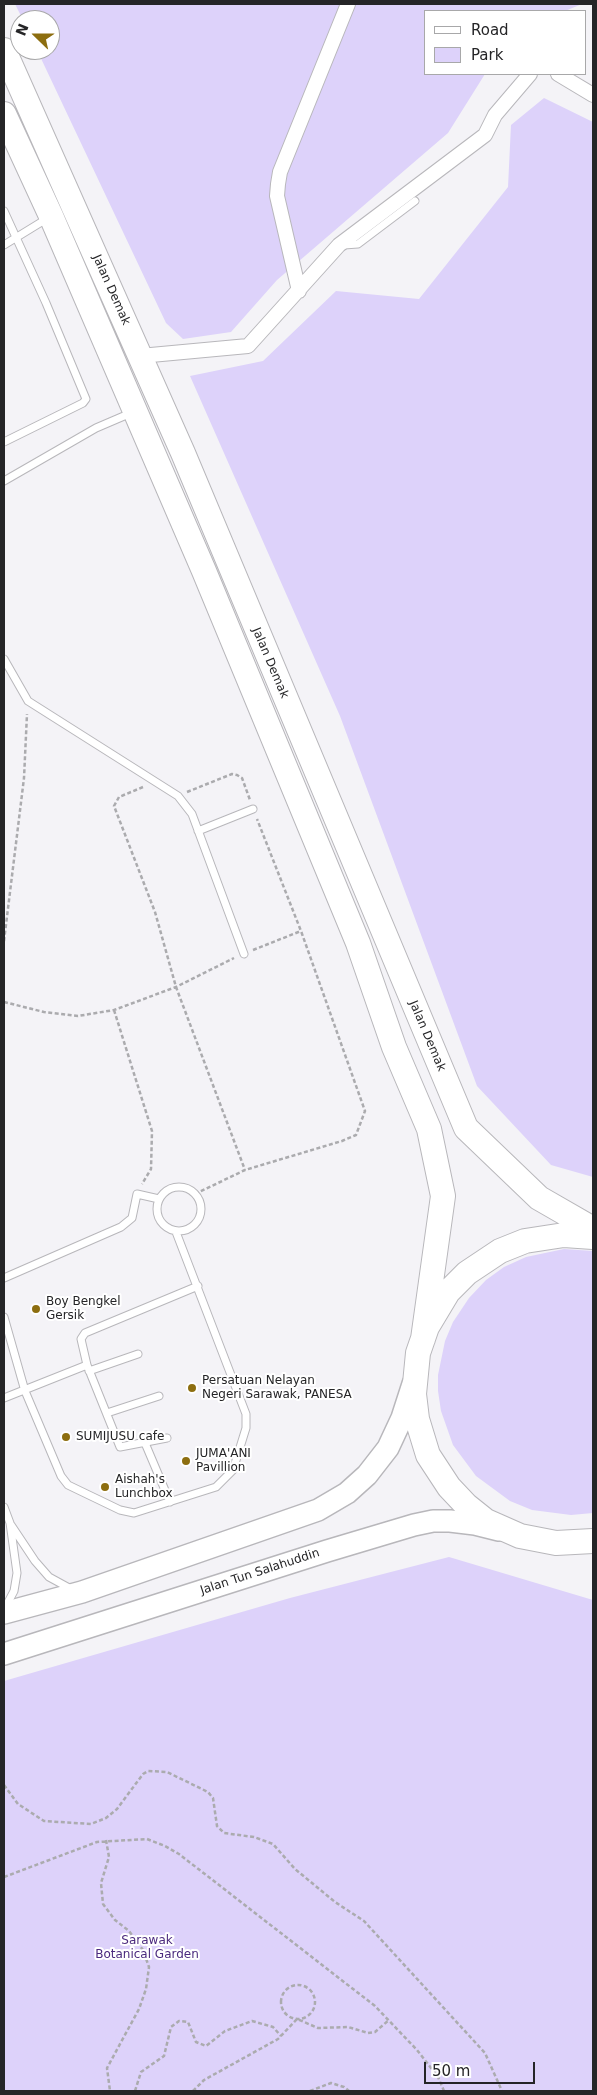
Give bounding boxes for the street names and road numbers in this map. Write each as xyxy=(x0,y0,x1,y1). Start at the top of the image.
street label: Jalan Demak xyxy=(89,253,133,327)
street label: Jalan Demak xyxy=(249,625,291,701)
street label: Jalan Demak xyxy=(406,998,448,1074)
street label: Jalan Tun Salahuddin xyxy=(199,1546,321,1598)

